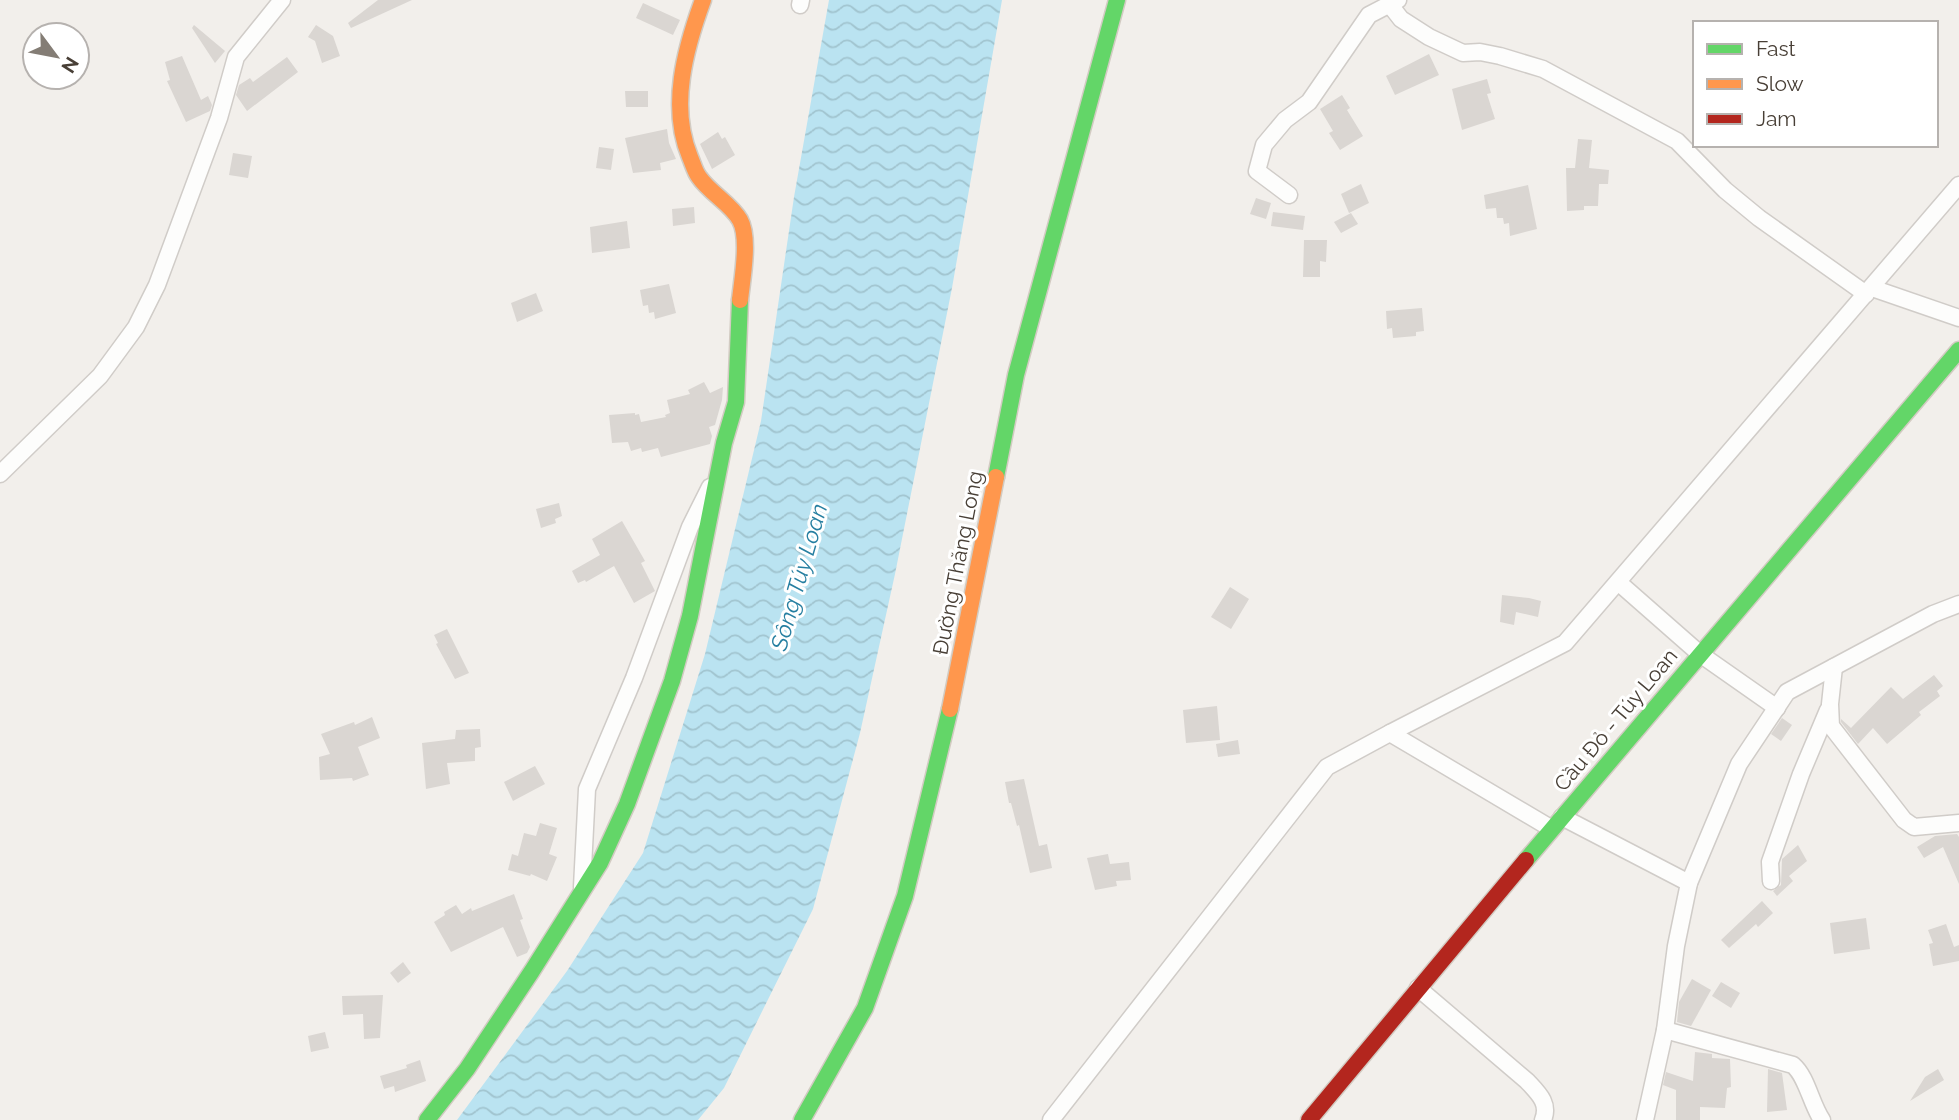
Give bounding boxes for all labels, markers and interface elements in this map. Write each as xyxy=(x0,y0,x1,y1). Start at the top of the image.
north arrow xyxy=(21,21,91,91)
legend xyxy=(1693,21,1938,147)
text: Fast xyxy=(1756,36,1796,61)
text: N xyxy=(57,53,84,77)
text: Slow xyxy=(1756,71,1804,96)
text: Jam xyxy=(1756,106,1797,131)
street label: Đường Thăng Long xyxy=(927,469,988,657)
water label: Sông Túy Loan xyxy=(764,500,832,654)
street label: Cầu Đỏ - Túy Loan xyxy=(1549,643,1682,796)

